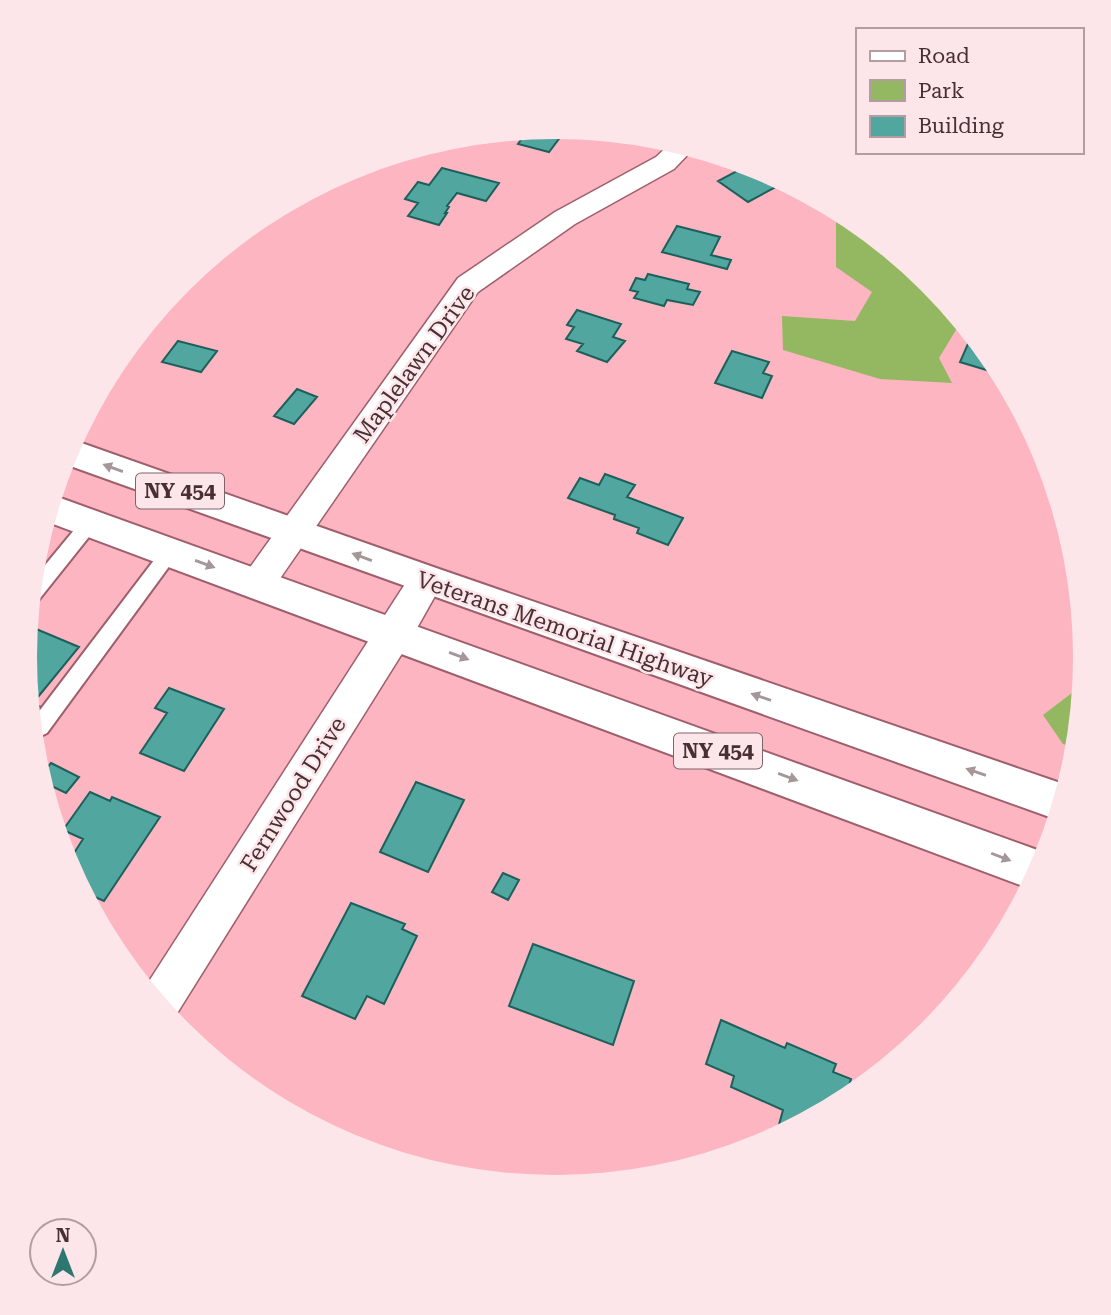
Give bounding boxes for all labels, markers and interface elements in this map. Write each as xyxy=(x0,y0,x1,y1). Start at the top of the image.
legend xyxy=(856,28,1083,154)
text: Road xyxy=(918,44,970,68)
text: Park xyxy=(918,79,964,103)
text: Building xyxy=(918,114,1004,138)
street label: Maplelawn Drive xyxy=(348,280,480,448)
one-way arrow xyxy=(102,462,123,473)
road number: NY 454 xyxy=(136,474,224,508)
one-way arrow xyxy=(351,551,372,562)
one-way arrow xyxy=(195,559,216,570)
street label: Veterans Memorial Highway xyxy=(413,566,717,693)
one-way arrow xyxy=(449,651,470,662)
one-way arrow xyxy=(751,691,772,702)
street label: Fernwood Drive xyxy=(235,712,352,876)
road number: NY 454 xyxy=(674,734,762,768)
one-way arrow xyxy=(966,766,987,777)
one-way arrow xyxy=(777,772,798,783)
one-way arrow xyxy=(990,852,1011,863)
north arrow xyxy=(28,1217,98,1287)
text: N xyxy=(56,1224,71,1247)

